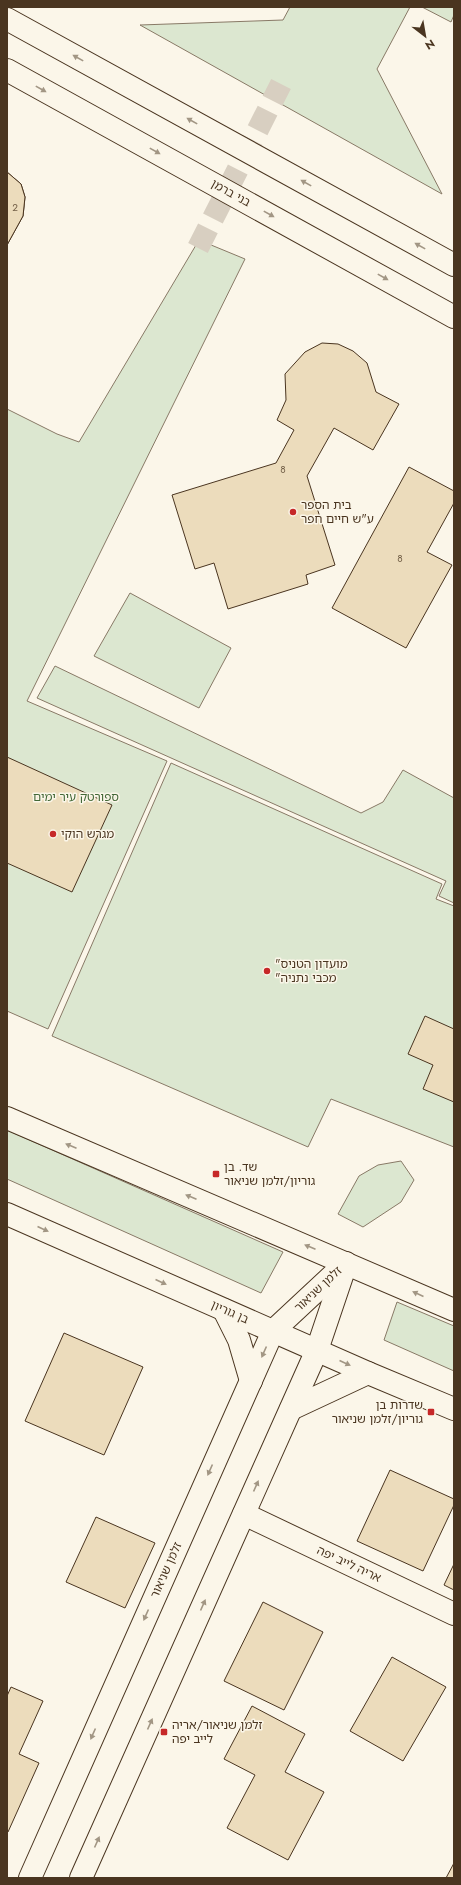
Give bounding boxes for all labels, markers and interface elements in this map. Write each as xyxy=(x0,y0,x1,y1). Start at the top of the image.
north arrow xyxy=(405,16,445,56)
text: N xyxy=(422,35,438,54)
one-way arrow xyxy=(72,55,84,61)
one-way arrow xyxy=(35,85,47,92)
one-way arrow xyxy=(186,117,198,124)
one-way arrow xyxy=(149,148,161,155)
street label: בני ברמן xyxy=(208,175,254,211)
one-way arrow xyxy=(300,180,312,187)
house number: 2 xyxy=(12,200,18,215)
one-way arrow xyxy=(263,211,275,218)
one-way arrow xyxy=(414,243,426,250)
one-way arrow xyxy=(377,274,388,281)
house number: 8 xyxy=(280,462,286,477)
place label: בית הספר ע"ש חיים חפר xyxy=(301,496,374,528)
marker: בית הספר ע"ש חיים חפר xyxy=(288,507,298,517)
house number: 8 xyxy=(397,551,403,566)
park label: ספורטק עיר ימים xyxy=(33,788,119,806)
place label: מגרש הוקי xyxy=(61,825,114,843)
marker: מגרש הוקי xyxy=(48,829,58,839)
place label: "מועדון הטניס "מכבי נתניה xyxy=(275,955,348,987)
marker: "מועדון הטניס "מכבי נתניה xyxy=(262,966,272,976)
one-way arrow xyxy=(65,1142,77,1148)
place label: שד. בן גוריון/זלמן שניאור xyxy=(224,1158,316,1190)
marker: שד. בן גוריון/זלמן שניאור xyxy=(211,1169,221,1179)
one-way arrow xyxy=(184,1193,196,1199)
one-way arrow xyxy=(37,1227,49,1233)
one-way arrow xyxy=(304,1244,316,1250)
street label: זלמן שניאור xyxy=(290,1262,346,1316)
one-way arrow xyxy=(156,1279,167,1285)
one-way arrow xyxy=(413,1291,424,1297)
street label: בן גוריון xyxy=(208,1296,252,1328)
one-way arrow xyxy=(260,1346,266,1358)
one-way arrow xyxy=(339,1360,350,1366)
place label: שדרות בן גוריון/זלמן שניאור xyxy=(332,1396,424,1428)
marker: שדרות בן גוריון/זלמן שניאור xyxy=(426,1407,436,1417)
one-way arrow xyxy=(207,1465,213,1476)
one-way arrow xyxy=(253,1481,259,1492)
street label: זלמן שניאור xyxy=(146,1539,186,1601)
street label: אריה לייב יפה xyxy=(314,1541,385,1587)
one-way arrow xyxy=(200,1599,206,1611)
one-way arrow xyxy=(143,1609,149,1620)
place label: זלמן שניאור/אריה לייב יפה xyxy=(172,1716,263,1748)
one-way arrow xyxy=(147,1718,153,1729)
marker: זלמן שניאור/אריה לייב יפה xyxy=(159,1727,169,1737)
one-way arrow xyxy=(90,1728,96,1740)
one-way arrow xyxy=(94,1837,100,1848)

